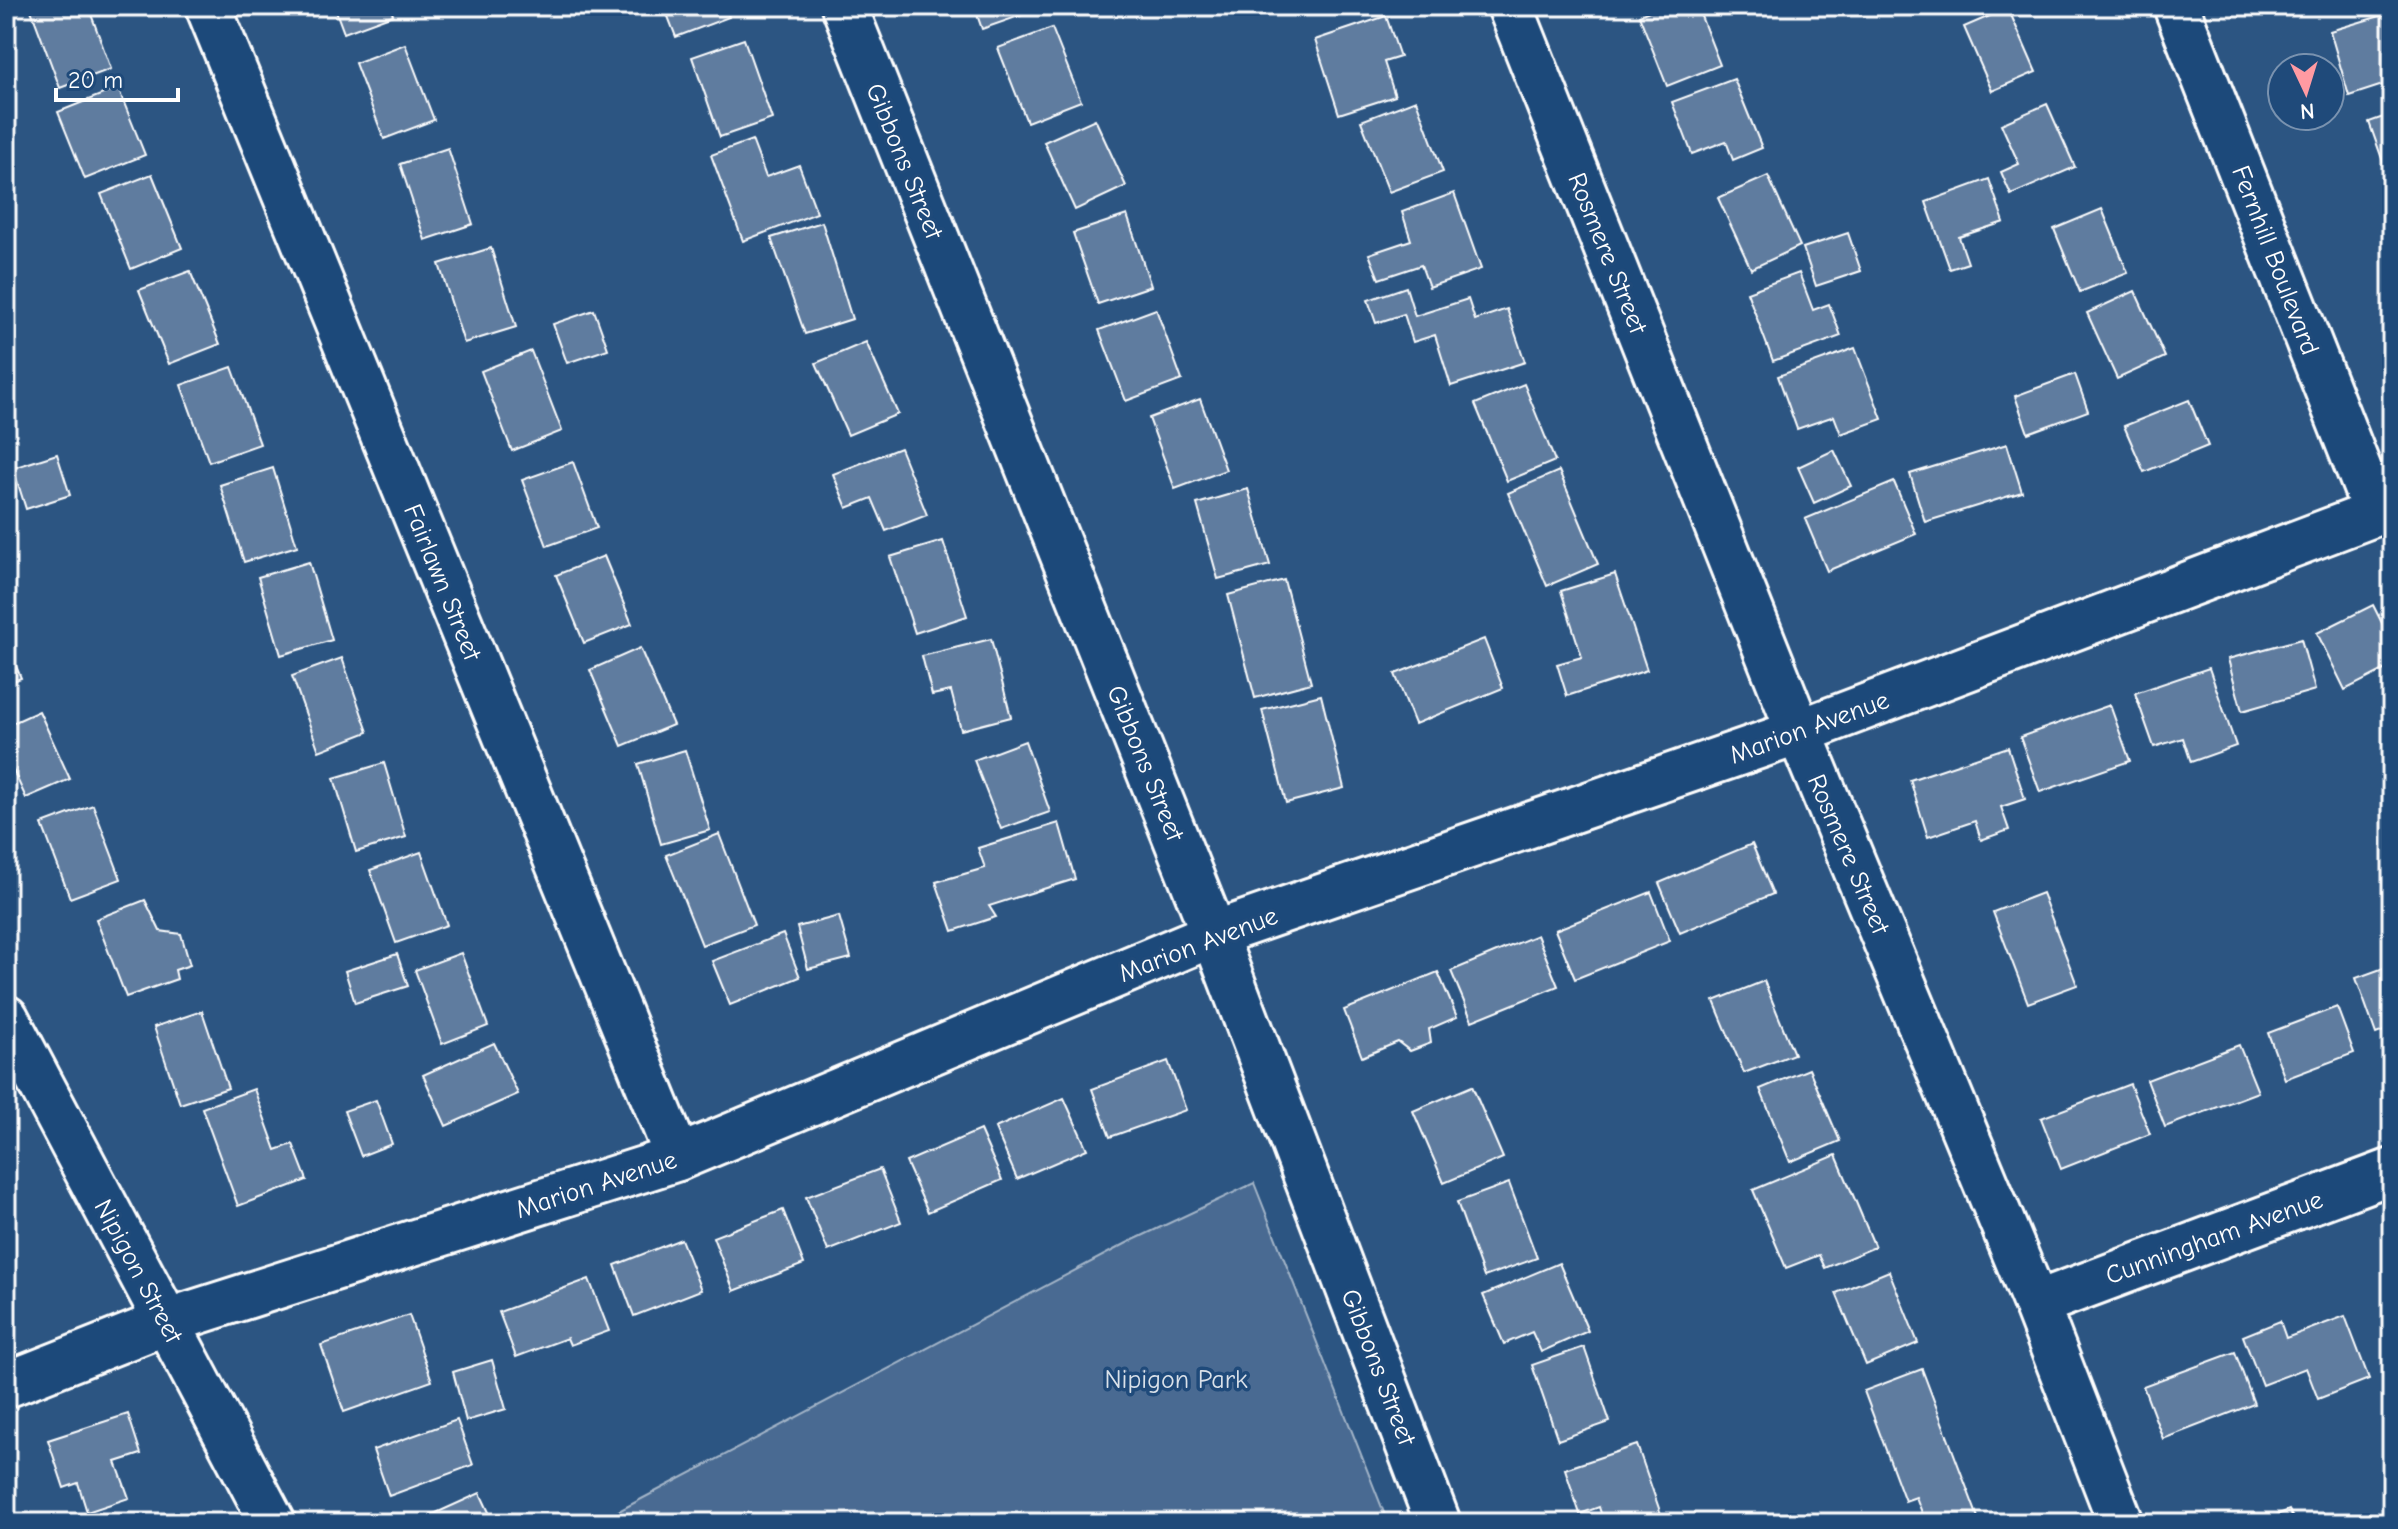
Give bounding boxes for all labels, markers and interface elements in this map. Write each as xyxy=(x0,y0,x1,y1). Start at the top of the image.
scale bar xyxy=(56,52,178,102)
north arrow xyxy=(2266,52,2346,132)
text: 20 m xyxy=(68,66,123,94)
street label: Gibbons Street xyxy=(859,79,949,245)
text: N xyxy=(2299,97,2315,124)
street label: Fernhill Boulevard xyxy=(2225,162,2325,359)
street label: Rosmere Street xyxy=(1561,169,1654,340)
street label: Fairlawn Street xyxy=(397,500,488,666)
street label: Gibbons Street xyxy=(1100,681,1190,847)
street label: Marion Avenue xyxy=(1726,685,1893,771)
street label: Rosmere Street xyxy=(1801,770,1896,940)
street label: Marion Avenue xyxy=(1115,901,1282,989)
street label: Marion Avenue xyxy=(512,1145,681,1225)
street label: Cunningham Avenue xyxy=(2102,1185,2327,1291)
street label: Nipigon Street xyxy=(88,1194,189,1350)
street label: Gibbons Street xyxy=(1334,1285,1422,1451)
park label: Nipigon Park xyxy=(1104,1365,1248,1395)

